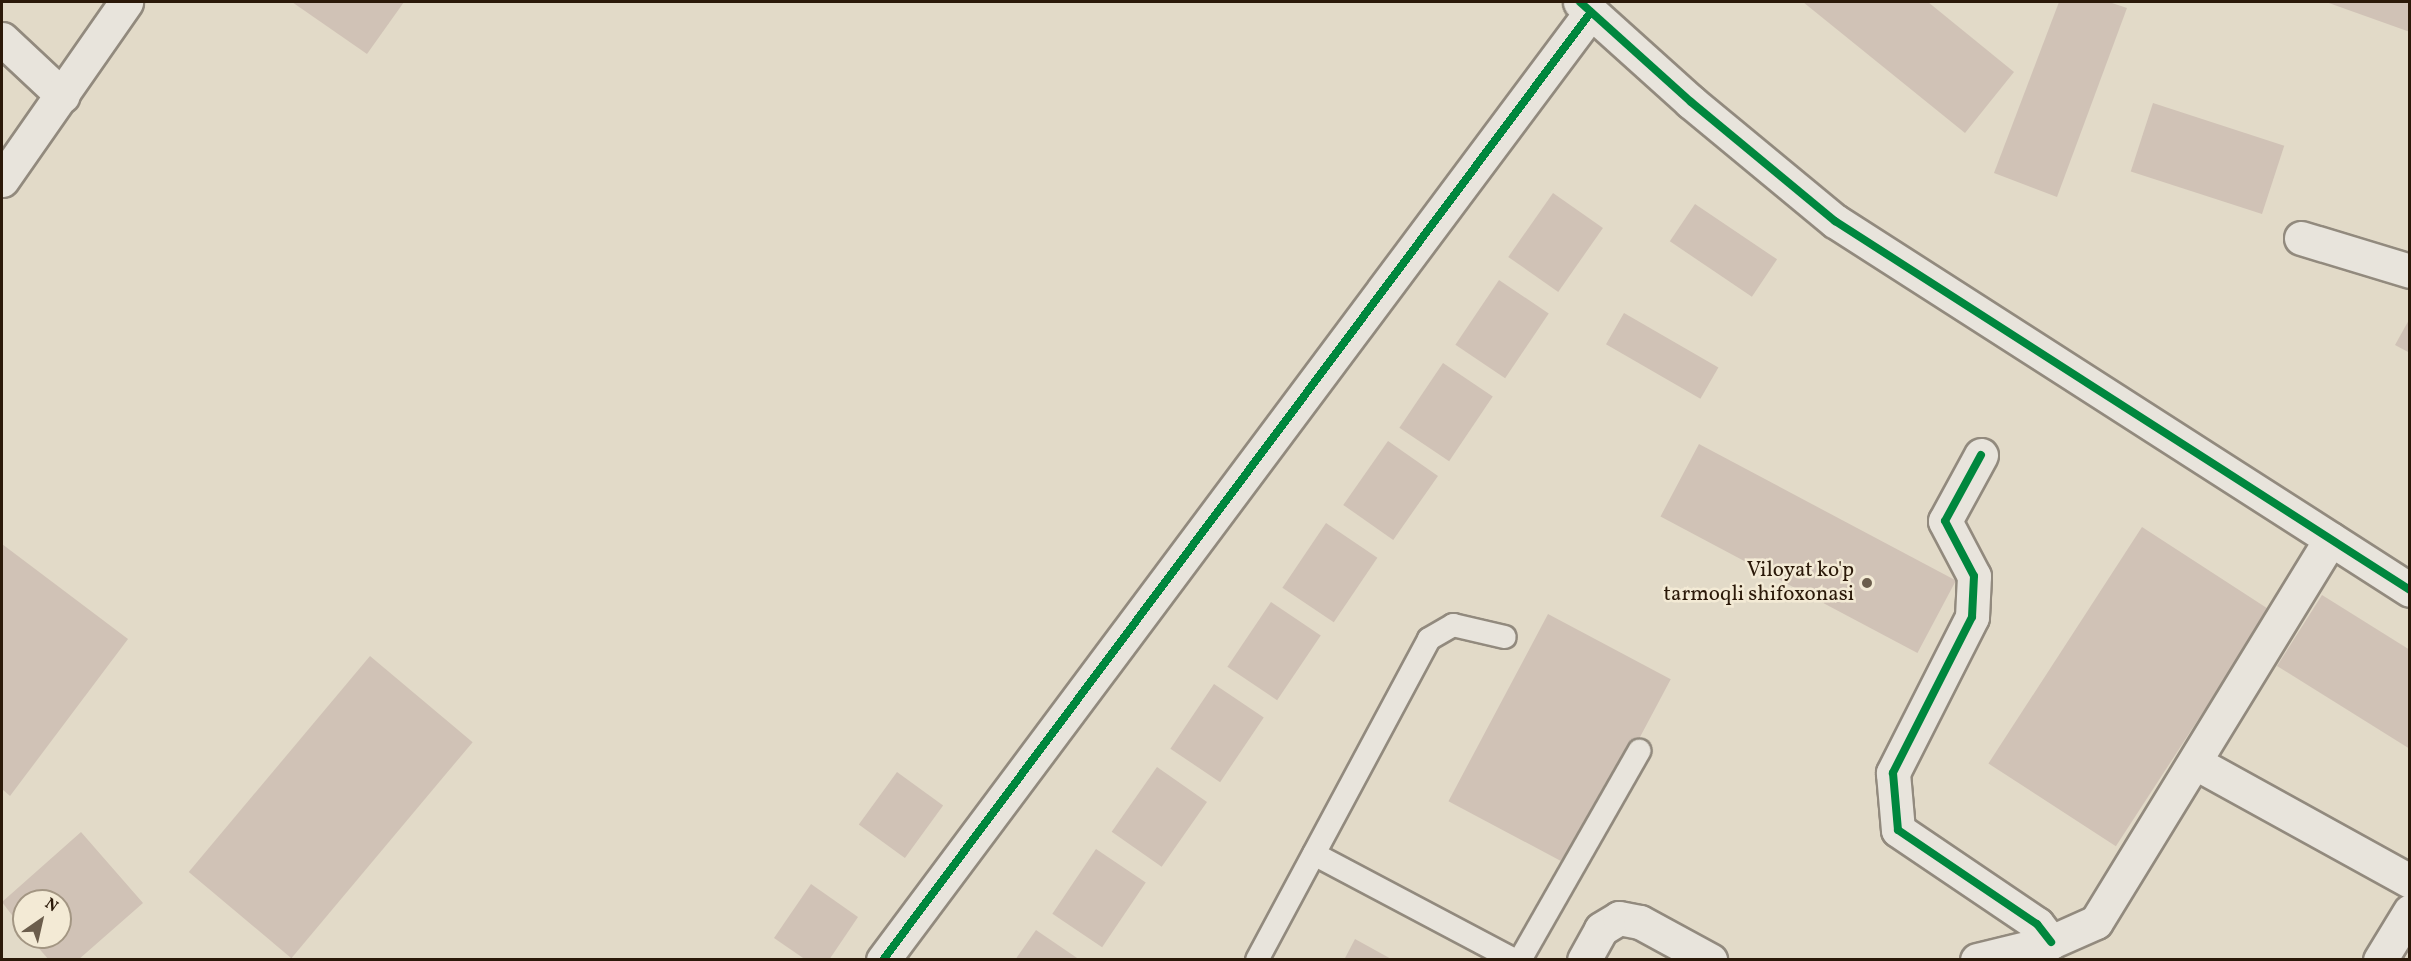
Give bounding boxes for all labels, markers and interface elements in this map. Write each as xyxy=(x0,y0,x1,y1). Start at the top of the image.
place label: Viloyat ko'p tarmoqli shifoxonasi xyxy=(1664,558,1854,608)
marker: Viloyat ko'p tarmoqli shifoxonasi xyxy=(1858,574,1876,592)
north arrow xyxy=(12,889,72,949)
text: N xyxy=(40,893,62,918)

